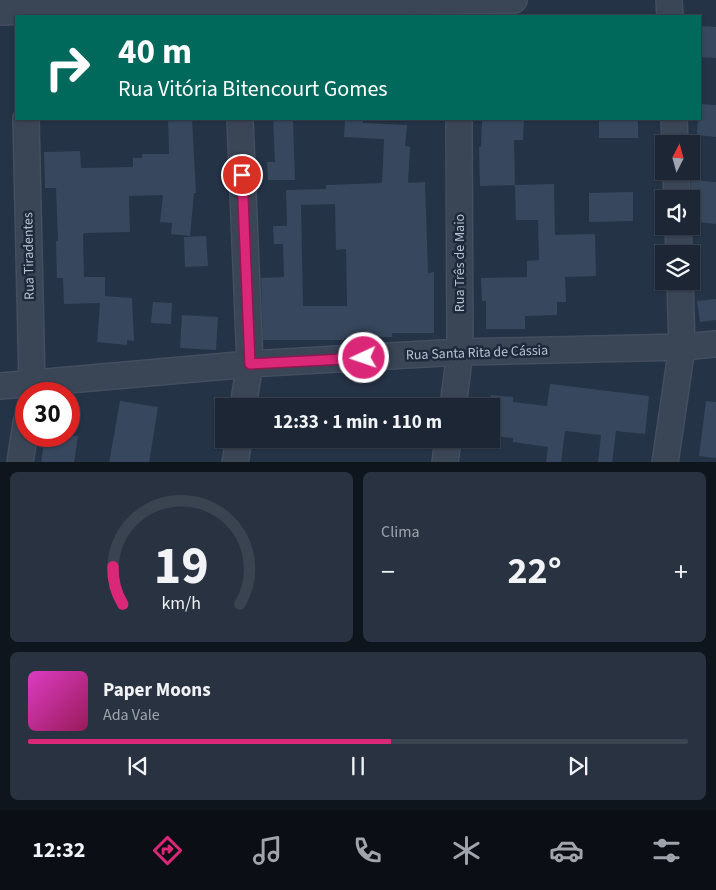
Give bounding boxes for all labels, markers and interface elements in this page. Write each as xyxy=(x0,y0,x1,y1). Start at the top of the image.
text: 40 m xyxy=(118,27,192,77)
icon: right xyxy=(35,35,100,100)
text: Rua Vitória Bitencourt Gomes xyxy=(118,73,388,105)
north arrow xyxy=(655,135,700,180)
map controls xyxy=(655,135,700,290)
pin xyxy=(221,154,263,196)
icon: arrive xyxy=(228,161,256,189)
button: sound xyxy=(655,190,700,235)
street label: Rua Tiradentes xyxy=(18,212,40,300)
street label: Rua Três de Maio xyxy=(450,214,470,312)
button: layers xyxy=(655,245,700,290)
position arrow xyxy=(337,331,389,383)
street label: Rua Santa Rita de Cássia xyxy=(405,341,549,365)
speed limit sign: 30 xyxy=(15,382,80,447)
text: 12:33 · 1 min · 110 m xyxy=(273,409,442,436)
text: Clima xyxy=(381,521,419,543)
text: 19 xyxy=(154,530,209,604)
text: 22° xyxy=(508,544,562,598)
text: − xyxy=(381,552,395,592)
text: + xyxy=(674,552,688,592)
text: km/h xyxy=(162,591,201,616)
text: Paper Moons xyxy=(103,677,211,704)
text: Ada Vale xyxy=(103,704,160,726)
icon: previous xyxy=(124,752,152,780)
icon: pause xyxy=(344,752,372,780)
icon: next xyxy=(564,752,592,780)
icon: directions xyxy=(150,833,185,868)
icon: music xyxy=(250,833,285,868)
icon: phone xyxy=(350,833,385,868)
icon: climate xyxy=(449,833,484,868)
icon: car xyxy=(549,833,584,868)
icon: filters xyxy=(649,833,684,868)
text: 12:32 xyxy=(32,834,85,866)

